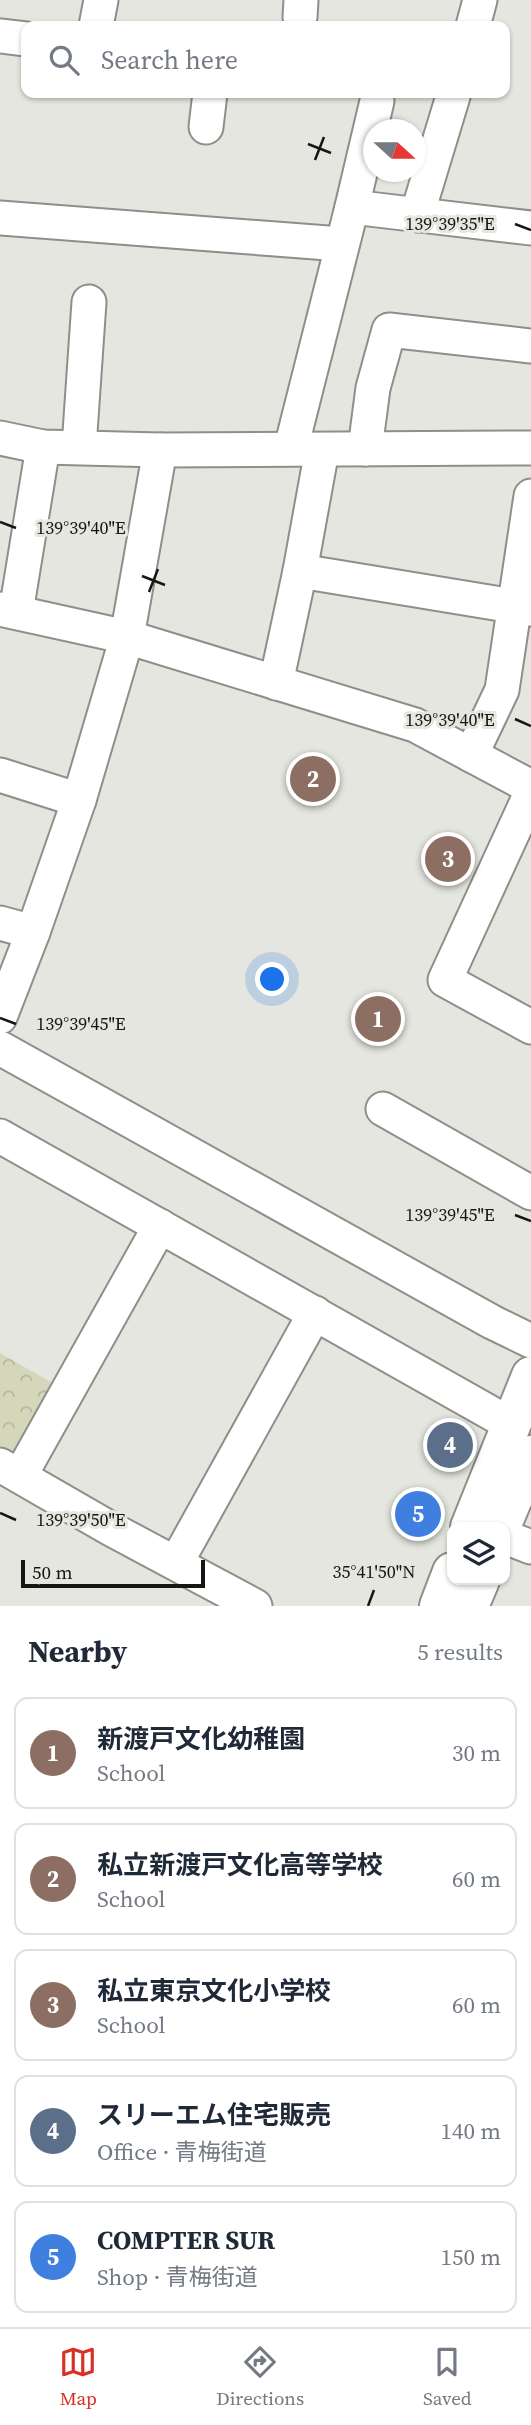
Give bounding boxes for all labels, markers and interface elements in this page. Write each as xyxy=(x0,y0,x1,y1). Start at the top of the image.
search box xyxy=(21,21,510,98)
icon: search xyxy=(45,41,83,79)
text: Search here xyxy=(101,42,238,78)
north arrow xyxy=(363,119,426,182)
text: 139°39'35"E xyxy=(405,211,495,236)
text: 139°39'40"E xyxy=(36,515,126,540)
text: 139°39'40"E xyxy=(405,707,495,732)
pin: 2 xyxy=(290,753,336,805)
pin: 3 xyxy=(425,833,471,885)
your location xyxy=(255,962,289,996)
pin: 1 xyxy=(355,993,401,1045)
text: 139°39'45"E xyxy=(36,1011,126,1036)
text: 139°39'45"E xyxy=(405,1202,495,1227)
pin: 4 xyxy=(427,1419,473,1471)
pin: 5 xyxy=(395,1488,441,1540)
text: 139°39'50"E xyxy=(36,1507,126,1532)
map controls xyxy=(447,1522,510,1585)
button: layers xyxy=(447,1522,510,1585)
scale bar xyxy=(21,1557,205,1589)
text: 50 m xyxy=(32,1559,73,1585)
text: 35°41'50"N xyxy=(333,1559,415,1584)
text: Nearby xyxy=(28,1631,127,1672)
text: 5 results xyxy=(417,1636,503,1668)
text: 新渡戸文化幼稚園 xyxy=(97,1721,305,1757)
text: 1 xyxy=(47,1737,59,1769)
text: 30 m xyxy=(452,1737,501,1769)
text: School xyxy=(97,1757,165,1789)
text: 私立新渡戸文化高等学校 xyxy=(97,1847,383,1883)
text: 2 xyxy=(47,1863,59,1895)
text: 60 m xyxy=(452,1863,501,1895)
text: School xyxy=(97,1883,165,1915)
text: 私立東京文化小学校 xyxy=(97,1973,331,2009)
text: 3 xyxy=(47,1989,59,2021)
text: 60 m xyxy=(452,1989,501,2021)
text: School xyxy=(97,2009,165,2041)
text: スリーエム住宅販売 xyxy=(97,2097,331,2133)
text: 4 xyxy=(47,2115,59,2147)
text: 140 m xyxy=(440,2115,501,2147)
text: Office · 青梅街道 xyxy=(97,2136,267,2168)
text: COMPTER SUR xyxy=(97,2222,275,2258)
text: 5 xyxy=(47,2241,59,2273)
text: 150 m xyxy=(440,2241,501,2273)
text: Shop · 青梅街道 xyxy=(97,2261,258,2293)
tab: Map xyxy=(59,2343,97,2411)
tab: Directions xyxy=(216,2343,304,2411)
tab: Saved xyxy=(423,2343,472,2411)

